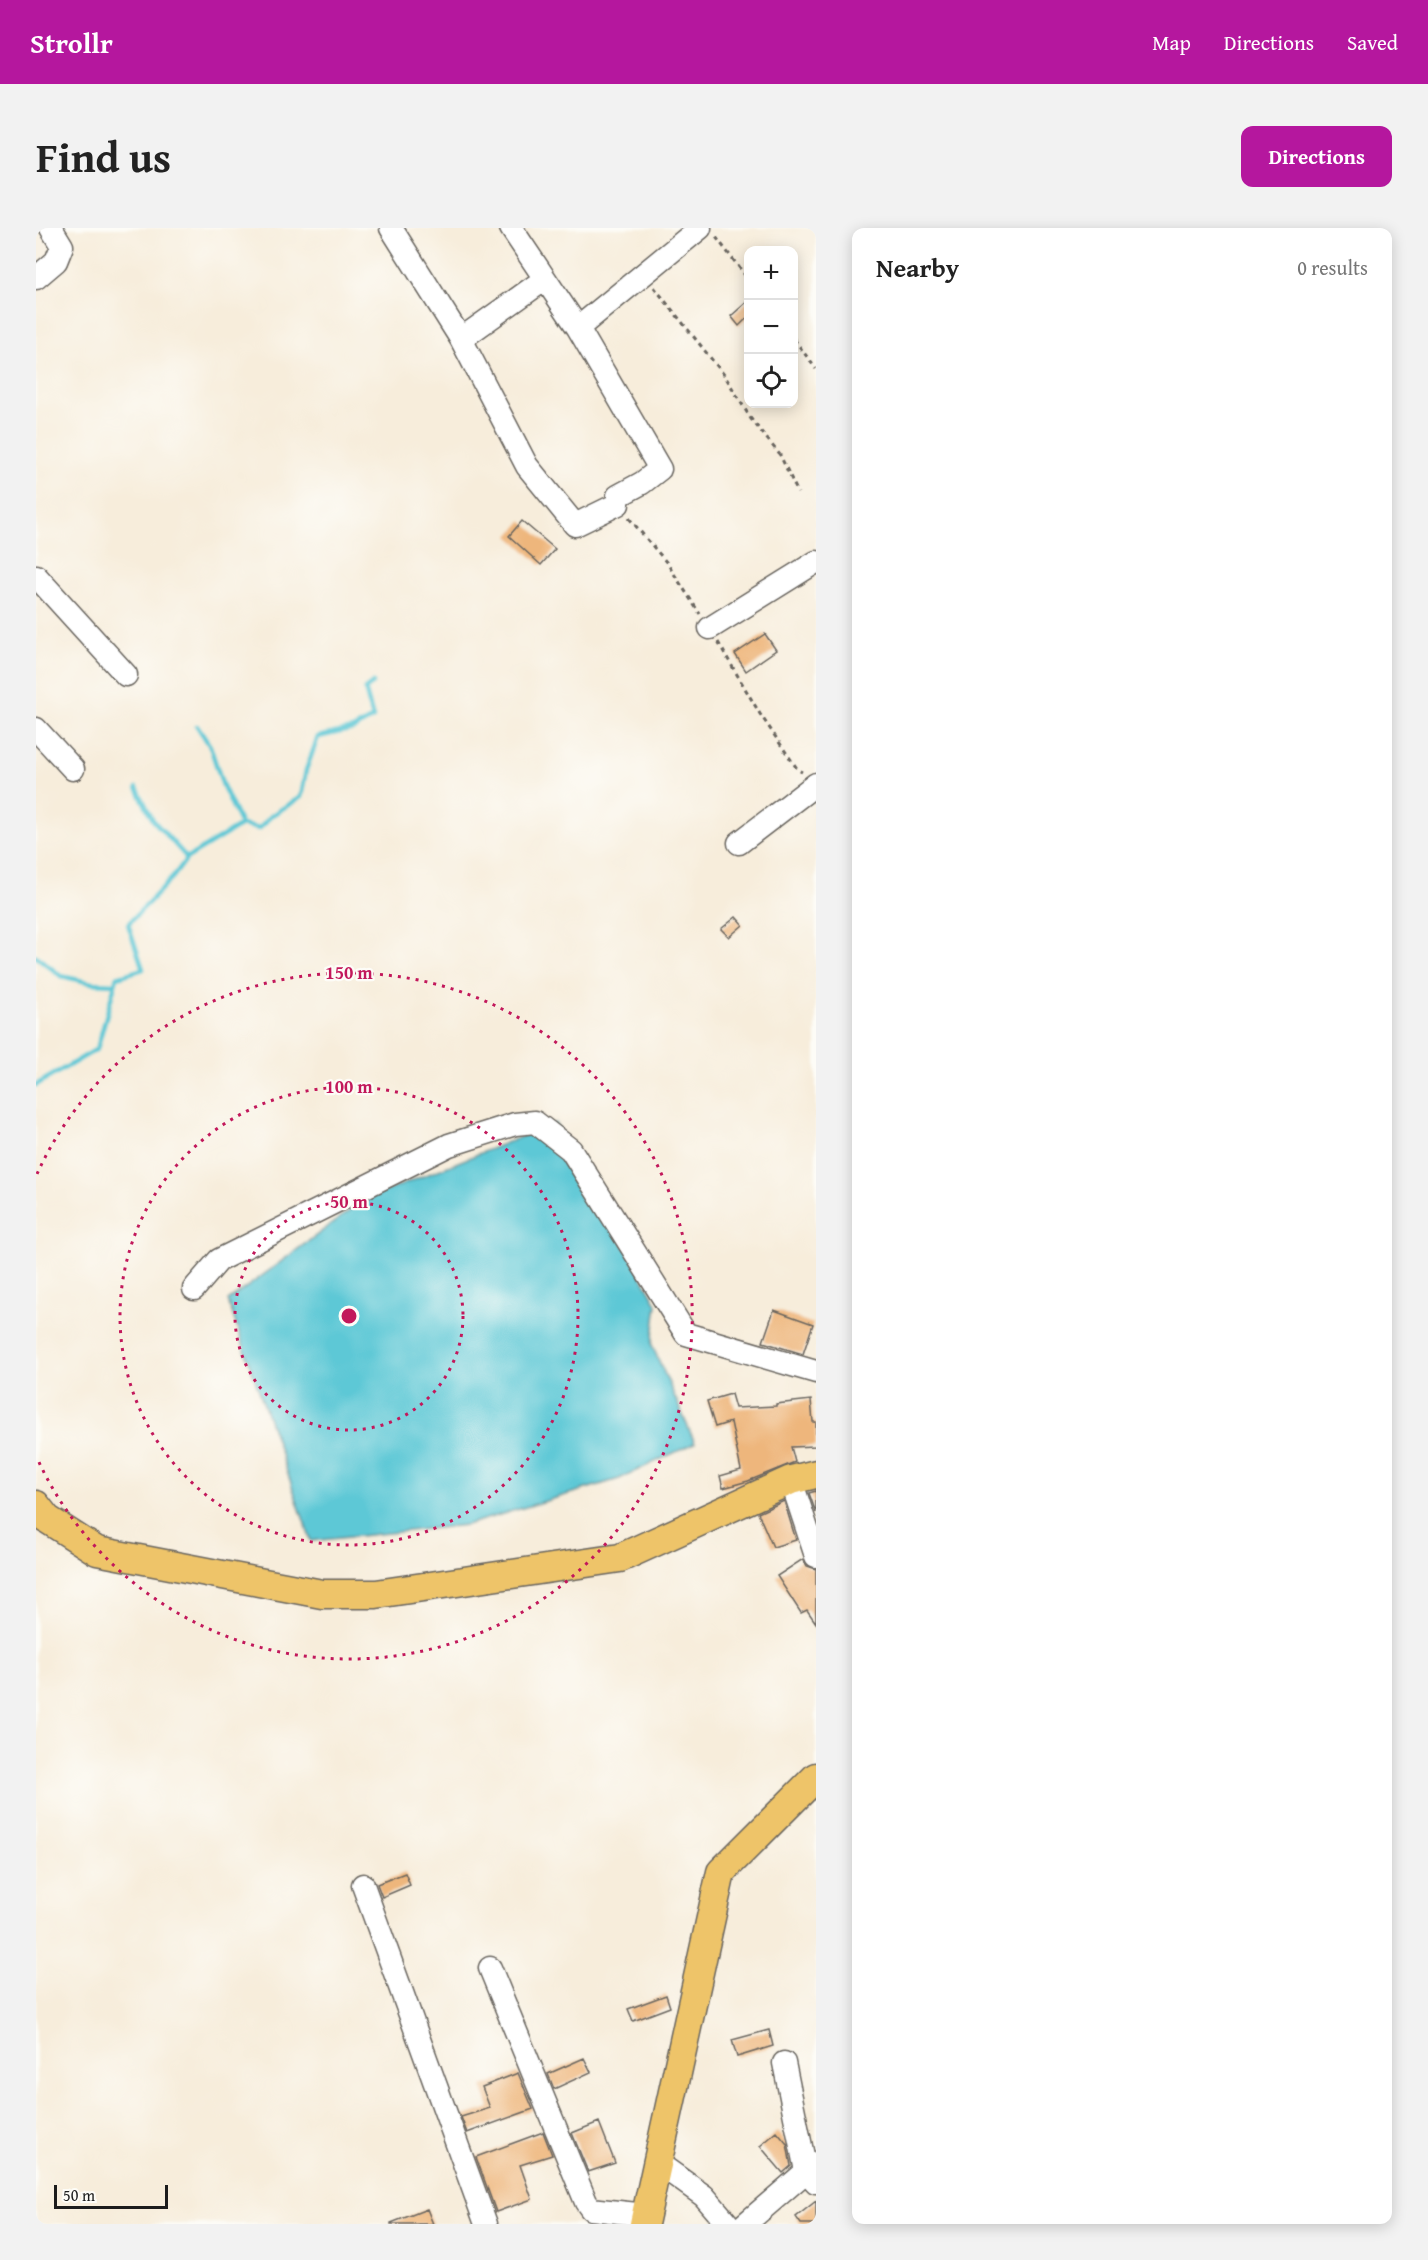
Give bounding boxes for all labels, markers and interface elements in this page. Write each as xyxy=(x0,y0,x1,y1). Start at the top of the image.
text: Strollr xyxy=(30,22,113,63)
text: Map xyxy=(1152,27,1191,58)
text: Directions xyxy=(1224,27,1314,58)
text: Saved xyxy=(1347,27,1398,58)
text: Find us xyxy=(36,126,171,187)
button: Directions xyxy=(1241,126,1392,187)
map controls xyxy=(744,246,798,408)
button: + xyxy=(744,246,798,300)
text: Nearby xyxy=(876,248,959,287)
text: 0 results xyxy=(1297,253,1368,282)
button: − xyxy=(744,300,798,354)
button: locate xyxy=(744,354,798,408)
text: 150 m xyxy=(325,959,373,986)
text: 100 m xyxy=(325,1073,373,1100)
text: 50 m xyxy=(330,1188,369,1215)
centre of rings xyxy=(339,1306,359,1326)
scale bar xyxy=(54,2182,168,2210)
text: 50 m xyxy=(63,2183,95,2207)

